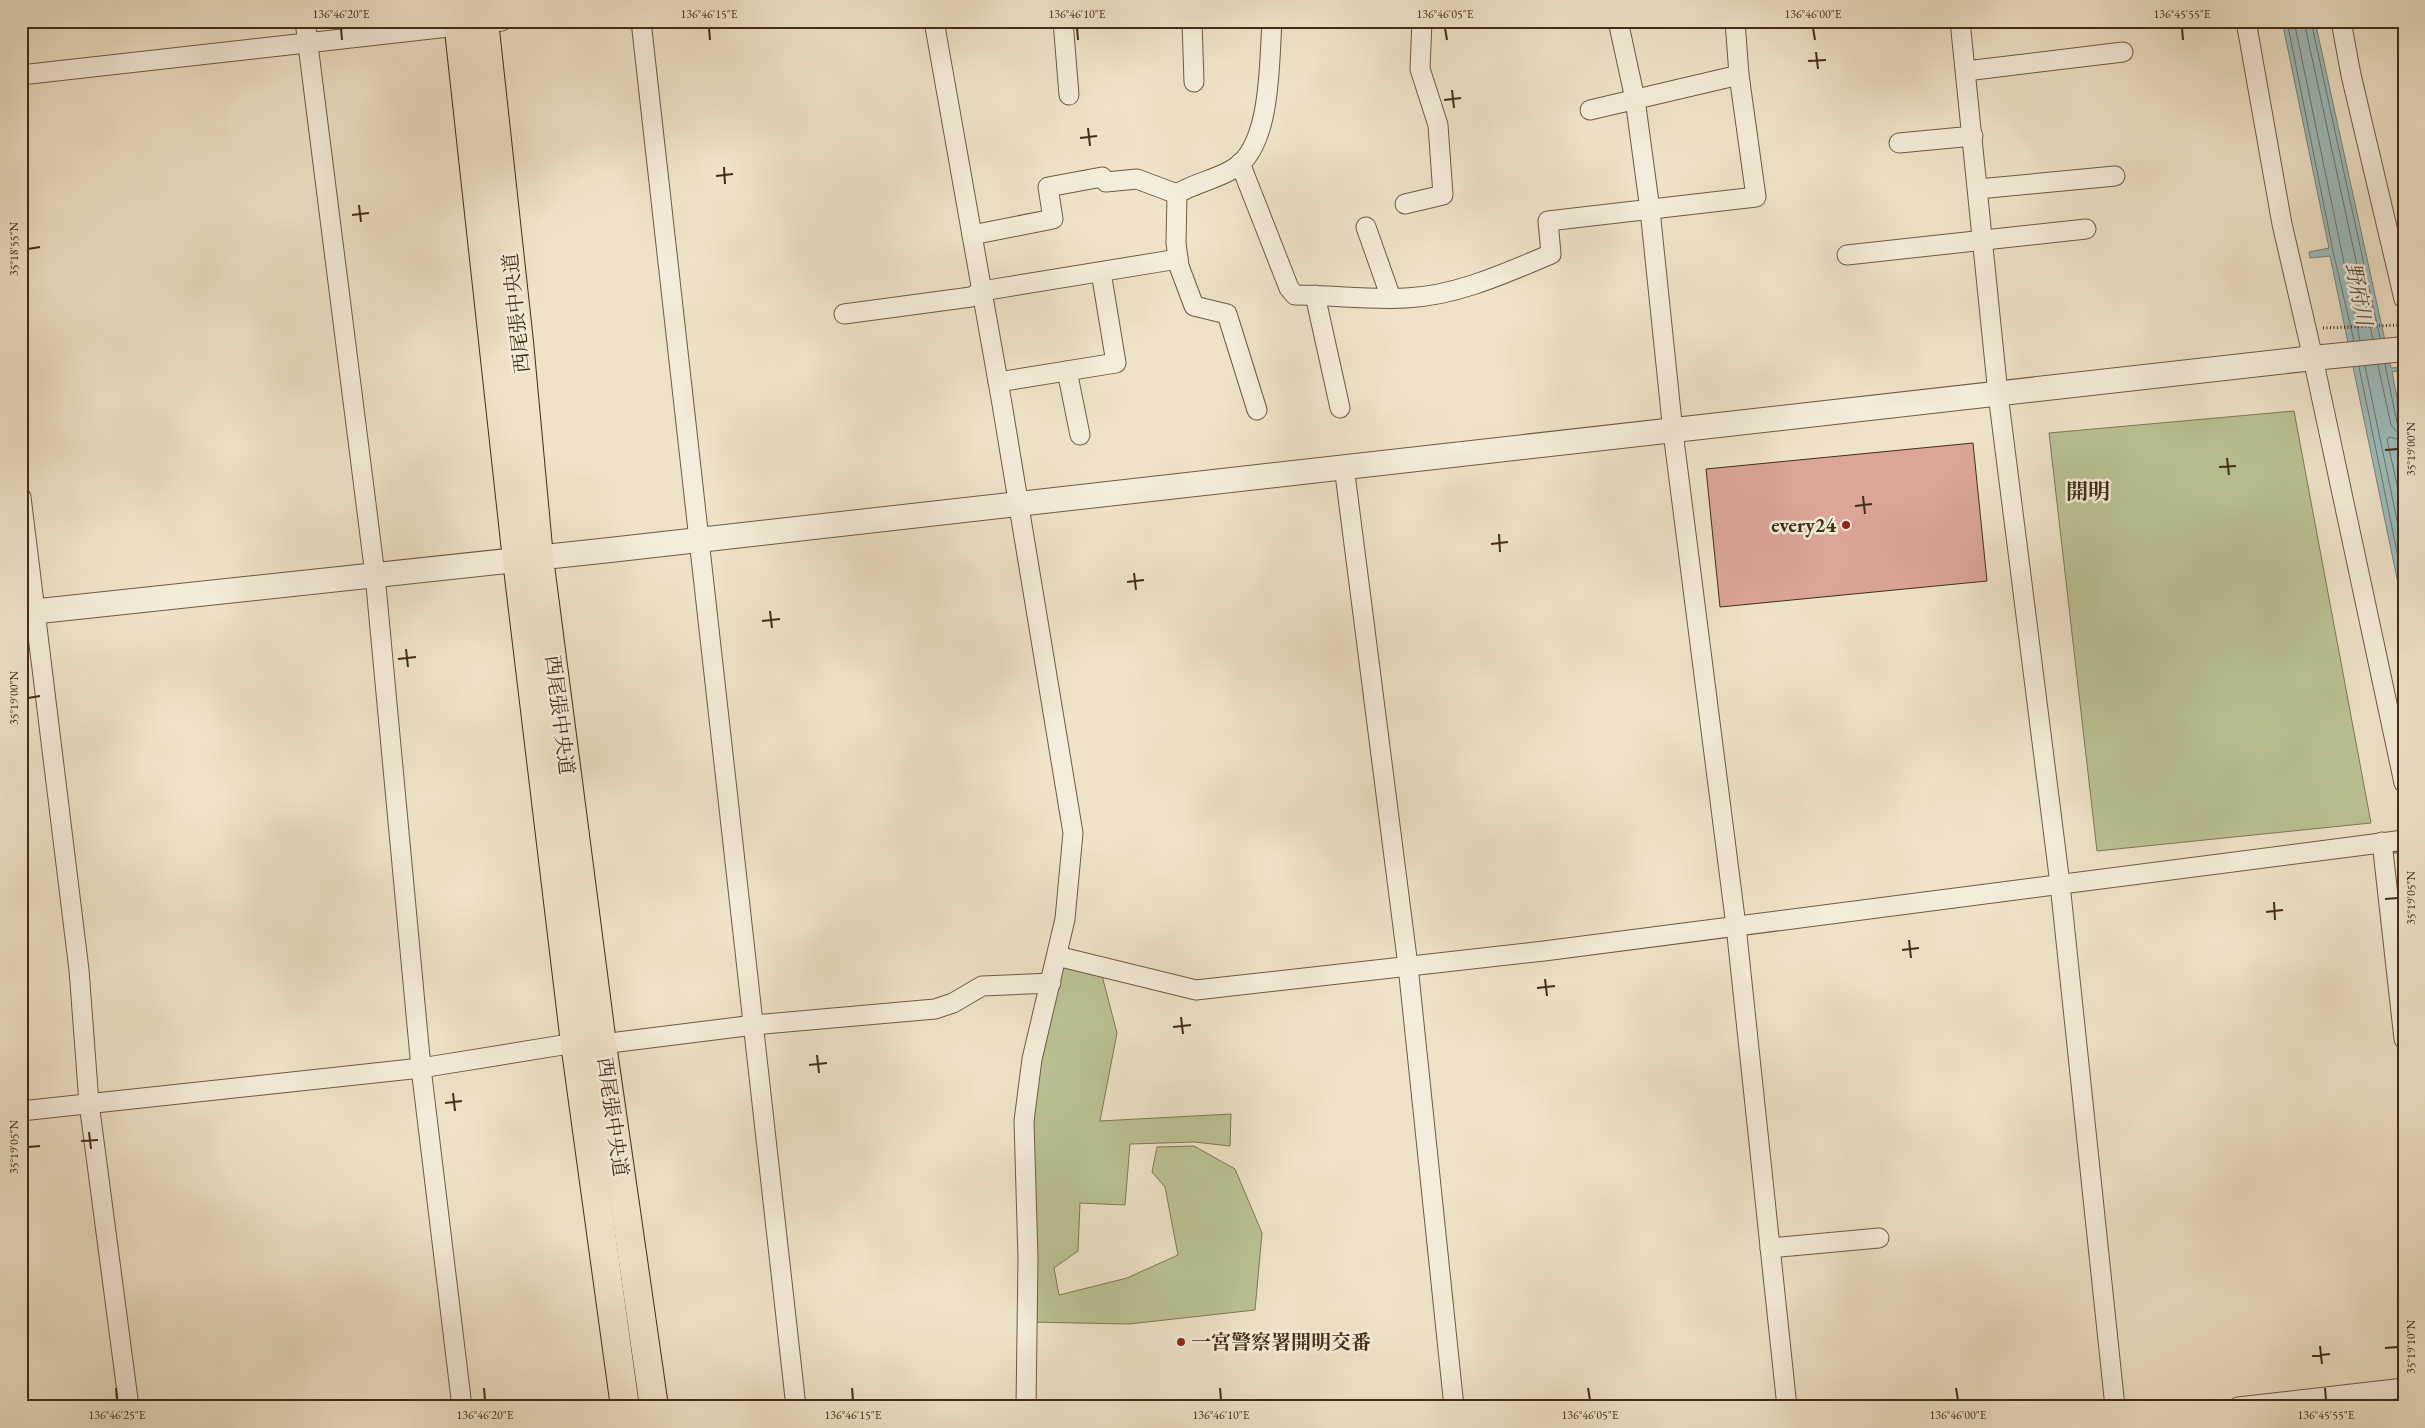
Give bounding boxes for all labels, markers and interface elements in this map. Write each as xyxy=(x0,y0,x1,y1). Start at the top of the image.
text: 136°46'20"E xyxy=(313,6,370,22)
text: 136°46'15"E xyxy=(681,6,738,22)
text: 136°46'10"E xyxy=(1049,6,1106,22)
text: 136°46'05"E xyxy=(1417,6,1474,22)
text: 136°46'00"E xyxy=(1785,6,1842,22)
text: 136°45'55"E xyxy=(2154,6,2211,22)
text: 35°18'55"N xyxy=(6,222,22,276)
street label: 西尾張中央道 xyxy=(497,252,535,374)
water label: 野府川 xyxy=(2340,261,2379,329)
text: 35°19'00"N xyxy=(2403,422,2419,476)
district label: 開明 xyxy=(2066,477,2110,506)
place label: every24 xyxy=(1771,512,1836,538)
marker: every24 xyxy=(1840,519,1852,531)
street label: 西尾張中央道 xyxy=(540,654,580,776)
text: 35°19'00"N xyxy=(6,671,22,725)
text: 35°19'05"N xyxy=(2403,871,2419,925)
street label: 西尾張中央道 xyxy=(592,1056,634,1178)
text: 35°19'05"N xyxy=(6,1120,22,1174)
text: 35°19'10"N xyxy=(2403,1320,2419,1374)
place label: 一宮警察署開明交番 xyxy=(1191,1329,1371,1355)
marker: 一宮警察署開明交番 xyxy=(1175,1336,1187,1348)
text: 136°46'25"E xyxy=(89,1407,146,1423)
text: 136°46'20"E xyxy=(457,1407,514,1423)
text: 136°46'15"E xyxy=(825,1407,882,1423)
text: 136°46'10"E xyxy=(1193,1407,1250,1423)
text: 136°46'05"E xyxy=(1562,1407,1619,1423)
text: 136°46'00"E xyxy=(1930,1407,1987,1423)
text: 136°45'55"E xyxy=(2298,1407,2355,1423)

